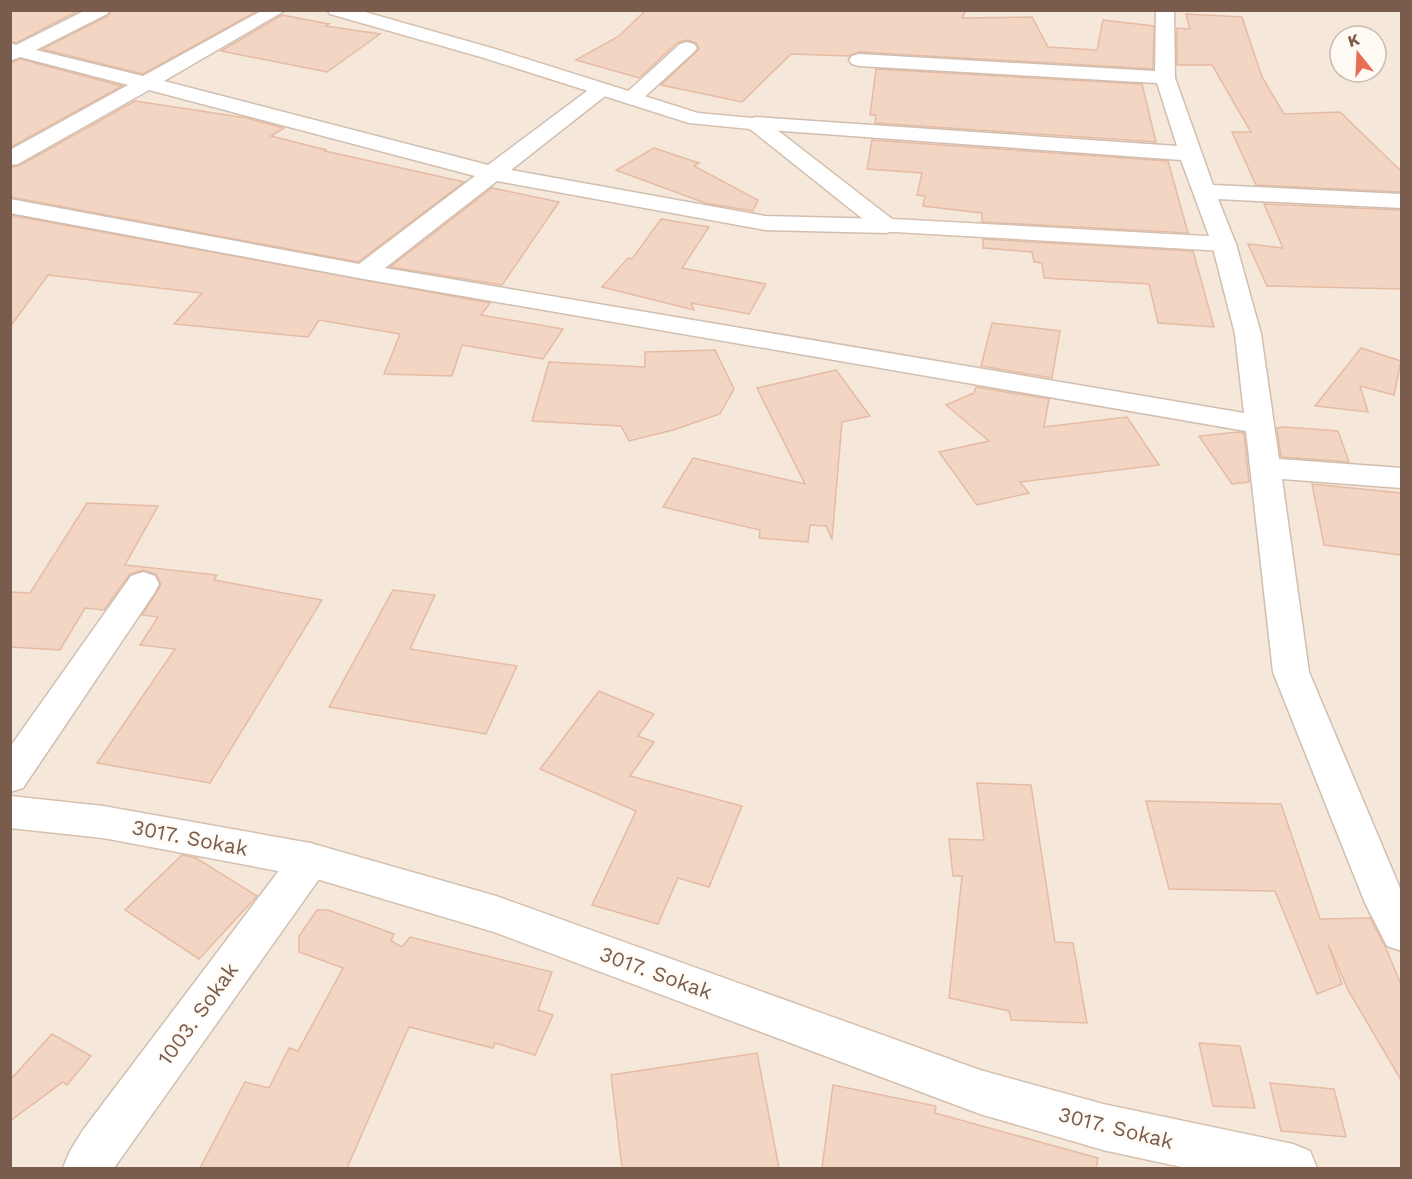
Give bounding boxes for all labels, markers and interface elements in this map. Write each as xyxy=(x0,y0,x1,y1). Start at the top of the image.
north arrow xyxy=(1328,24,1388,84)
text: K xyxy=(1345,29,1362,51)
street label: 3017. Sokak xyxy=(130,814,250,861)
street label: 3017. Sokak xyxy=(597,941,716,1004)
street label: 1003. Sokak xyxy=(152,958,243,1070)
street label: 3017. Sokak xyxy=(1056,1101,1176,1154)

